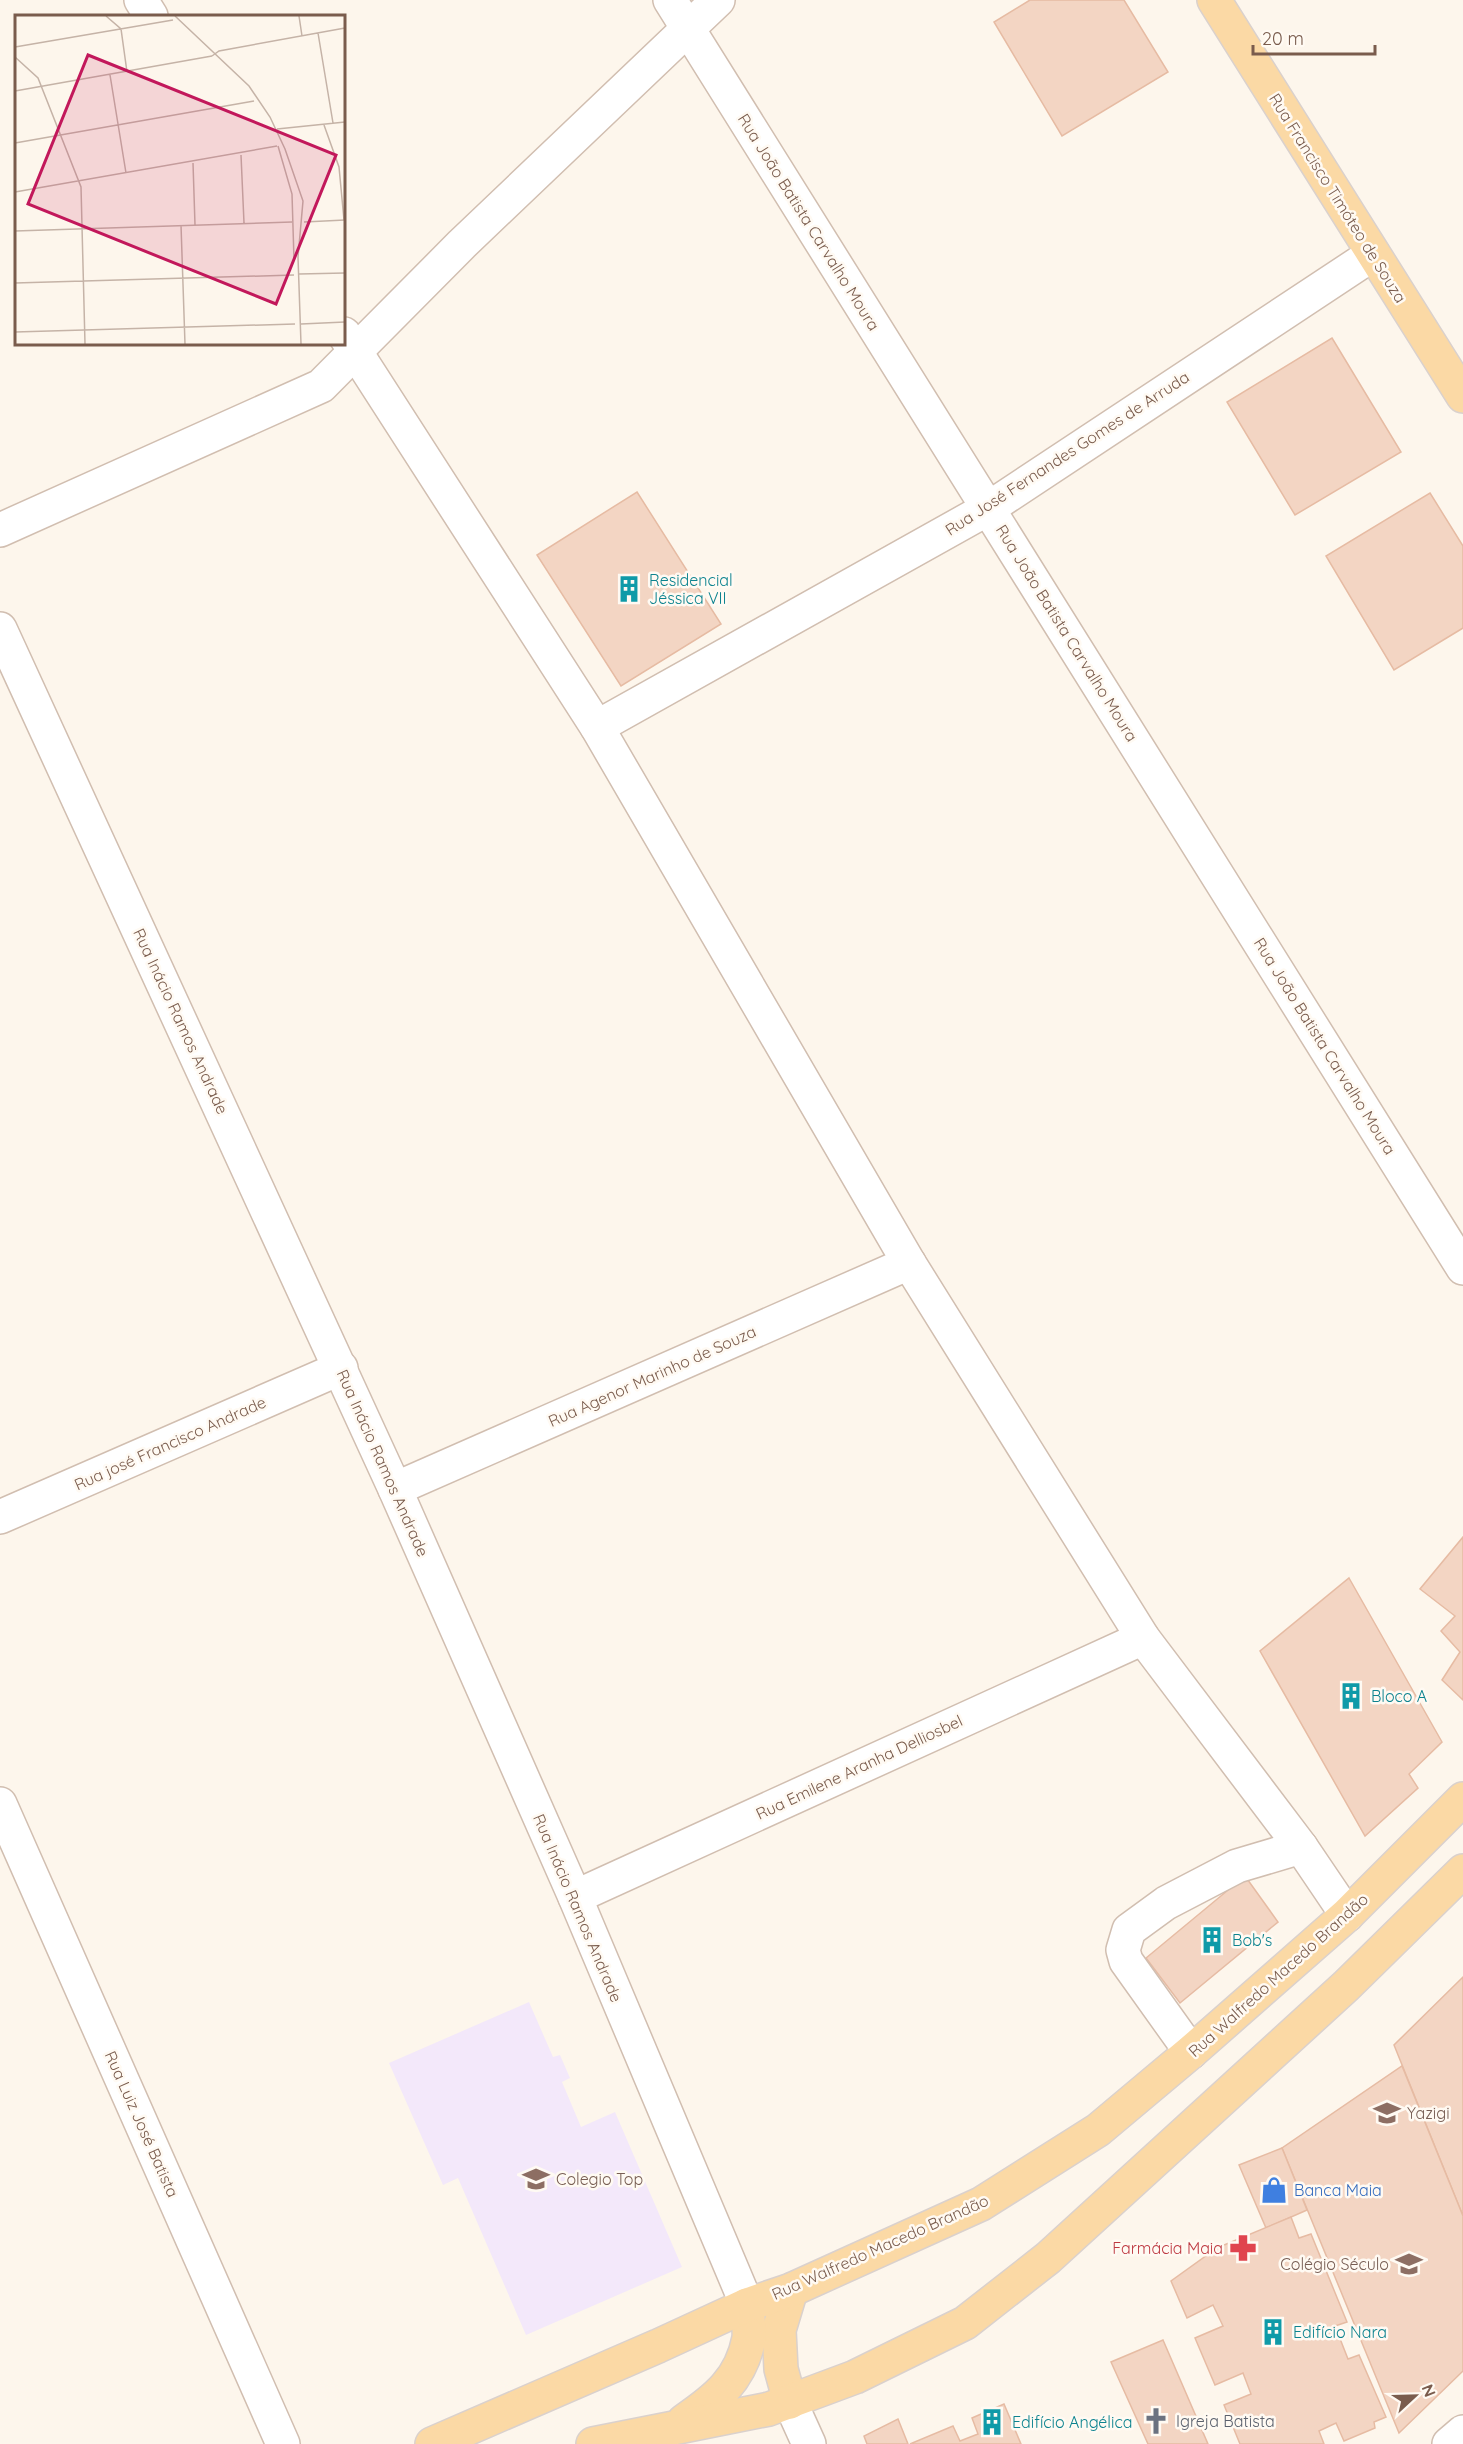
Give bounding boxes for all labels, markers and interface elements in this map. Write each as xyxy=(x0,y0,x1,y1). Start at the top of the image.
inset map xyxy=(15,15,345,345)
scale bar xyxy=(1253,18,1374,56)
text: 20 m xyxy=(1262,27,1304,50)
street label: Rua Francisco Timóteo de Souza xyxy=(1265,90,1411,306)
street label: Rua João Batista Carvalho Moura xyxy=(734,110,884,334)
street label: Rua José Fernandes Gomes de Arruda xyxy=(941,367,1193,539)
street label: Rua João Batista Carvalho Moura xyxy=(992,521,1142,745)
place label: Residencial Jéssica VII xyxy=(649,570,733,608)
building icon: Residencial Jéssica VII xyxy=(614,574,644,604)
street label: Rua Inácio Ramos Andrade xyxy=(129,925,233,1117)
street label: Rua João Batista Carvalho Moura xyxy=(1250,934,1400,1158)
street label: Rua Agenor Marinho de Souza xyxy=(545,1321,759,1431)
street label: Rua Inácio Ramos Andrade xyxy=(333,1366,433,1560)
street label: Rua josé Francisco Andrade xyxy=(71,1392,269,1494)
building icon: Bloco A xyxy=(1336,1681,1366,1711)
place label: Bloco A xyxy=(1371,1686,1427,1706)
street label: Rua Emilene Aranha Delliosbel xyxy=(753,1710,965,1824)
street label: Rua Inácio Ramos Andrade xyxy=(529,1811,627,2005)
street label: Rua Walfredo Macedo Brandão xyxy=(1184,1889,1372,2061)
building icon: Bob's xyxy=(1197,1925,1227,1955)
place label: Bob's xyxy=(1232,1930,1272,1950)
street label: Rua Luiz José Batista xyxy=(101,2048,183,2200)
school or university icon: Yazigi xyxy=(1372,2098,1402,2128)
place label: Yazigi xyxy=(1407,2103,1450,2123)
school or university icon: Colegio Top xyxy=(521,2164,551,2194)
place label: Colegio Top xyxy=(556,2169,643,2189)
shop icon: Banca Maia xyxy=(1259,2175,1289,2205)
place label: Banca Maia xyxy=(1294,2180,1382,2200)
street label: Rua Walfredo Macedo Brandão xyxy=(769,2190,991,2304)
pharmacy icon: Farmácia Maia xyxy=(1228,2233,1258,2263)
place label: Farmácia Maia xyxy=(1112,2238,1223,2258)
school or university icon: Colégio Século xyxy=(1394,2249,1424,2279)
place label: Colégio Século xyxy=(1280,2254,1389,2274)
building icon: Edifício Nara xyxy=(1258,2317,1288,2347)
place label: Edifício Nara xyxy=(1293,2322,1387,2342)
north arrow xyxy=(1385,2366,1445,2426)
text: N xyxy=(1417,2381,1440,2400)
church icon: Igreja Batista xyxy=(1141,2406,1171,2436)
building icon: Edifício Angélica xyxy=(977,2407,1007,2437)
place label: Igreja Batista xyxy=(1176,2411,1275,2431)
place label: Edifício Angélica xyxy=(1012,2412,1132,2432)

